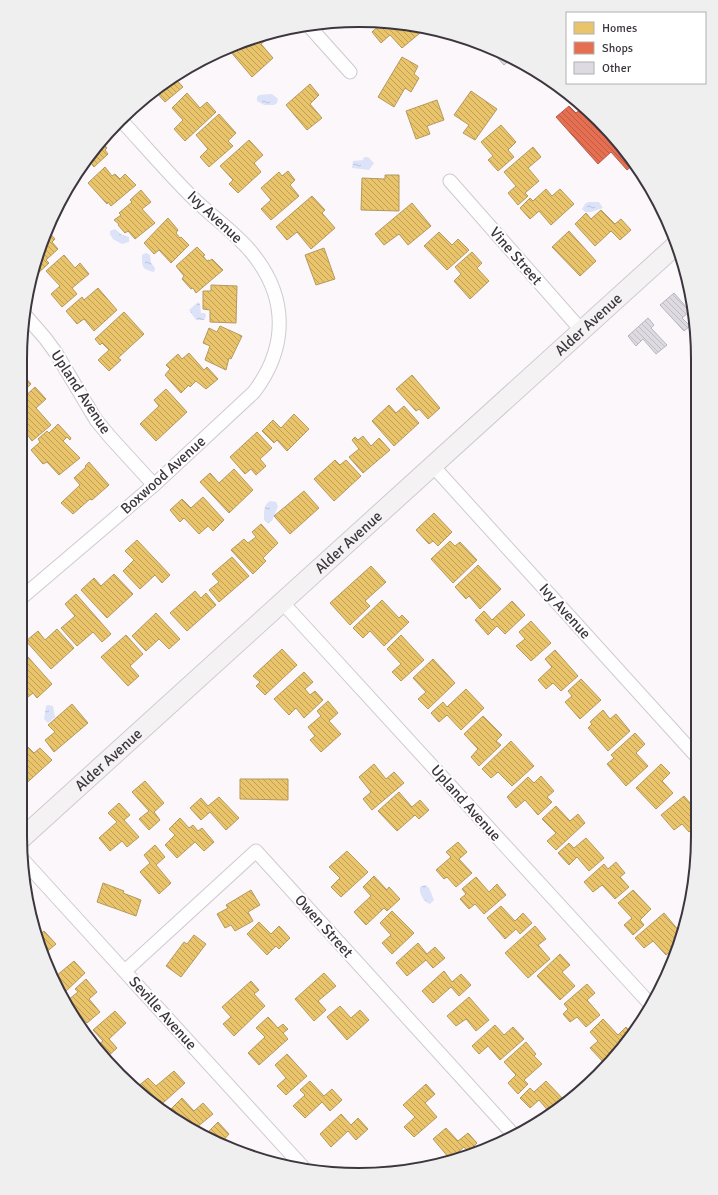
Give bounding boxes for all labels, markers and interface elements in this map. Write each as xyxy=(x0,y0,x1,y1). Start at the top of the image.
legend xyxy=(566,12,706,84)
text: Homes xyxy=(602,21,637,36)
text: Shops xyxy=(602,41,633,56)
text: Other xyxy=(602,61,632,76)
street label: Ivy Avenue xyxy=(184,187,246,247)
street label: Vine Street xyxy=(486,223,546,289)
street label: Alder Avenue xyxy=(551,289,626,360)
street label: Upland Avenue xyxy=(47,347,115,437)
street label: Boxwood Avenue xyxy=(117,432,209,518)
street label: Alder Avenue xyxy=(311,507,386,577)
street label: Ivy Avenue xyxy=(535,580,595,642)
street label: Alder Avenue xyxy=(71,725,146,795)
street label: Upland Avenue xyxy=(427,761,505,845)
street label: Owen Street xyxy=(291,891,357,961)
street label: Seville Avenue xyxy=(125,973,201,1053)

